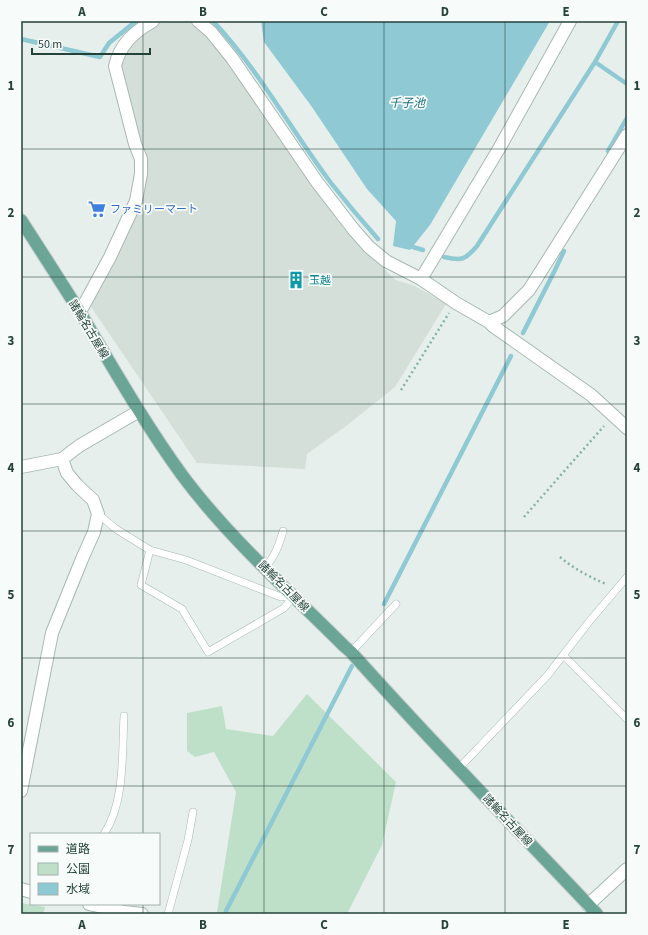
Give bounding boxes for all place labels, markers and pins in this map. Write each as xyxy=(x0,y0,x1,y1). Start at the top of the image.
supermarket icon: ファミリーマート xyxy=(87,199,107,219)
place label: ファミリーマート xyxy=(110,202,198,217)
building icon: 玉越 xyxy=(286,270,306,290)
place label: 玉越 xyxy=(309,273,331,288)

